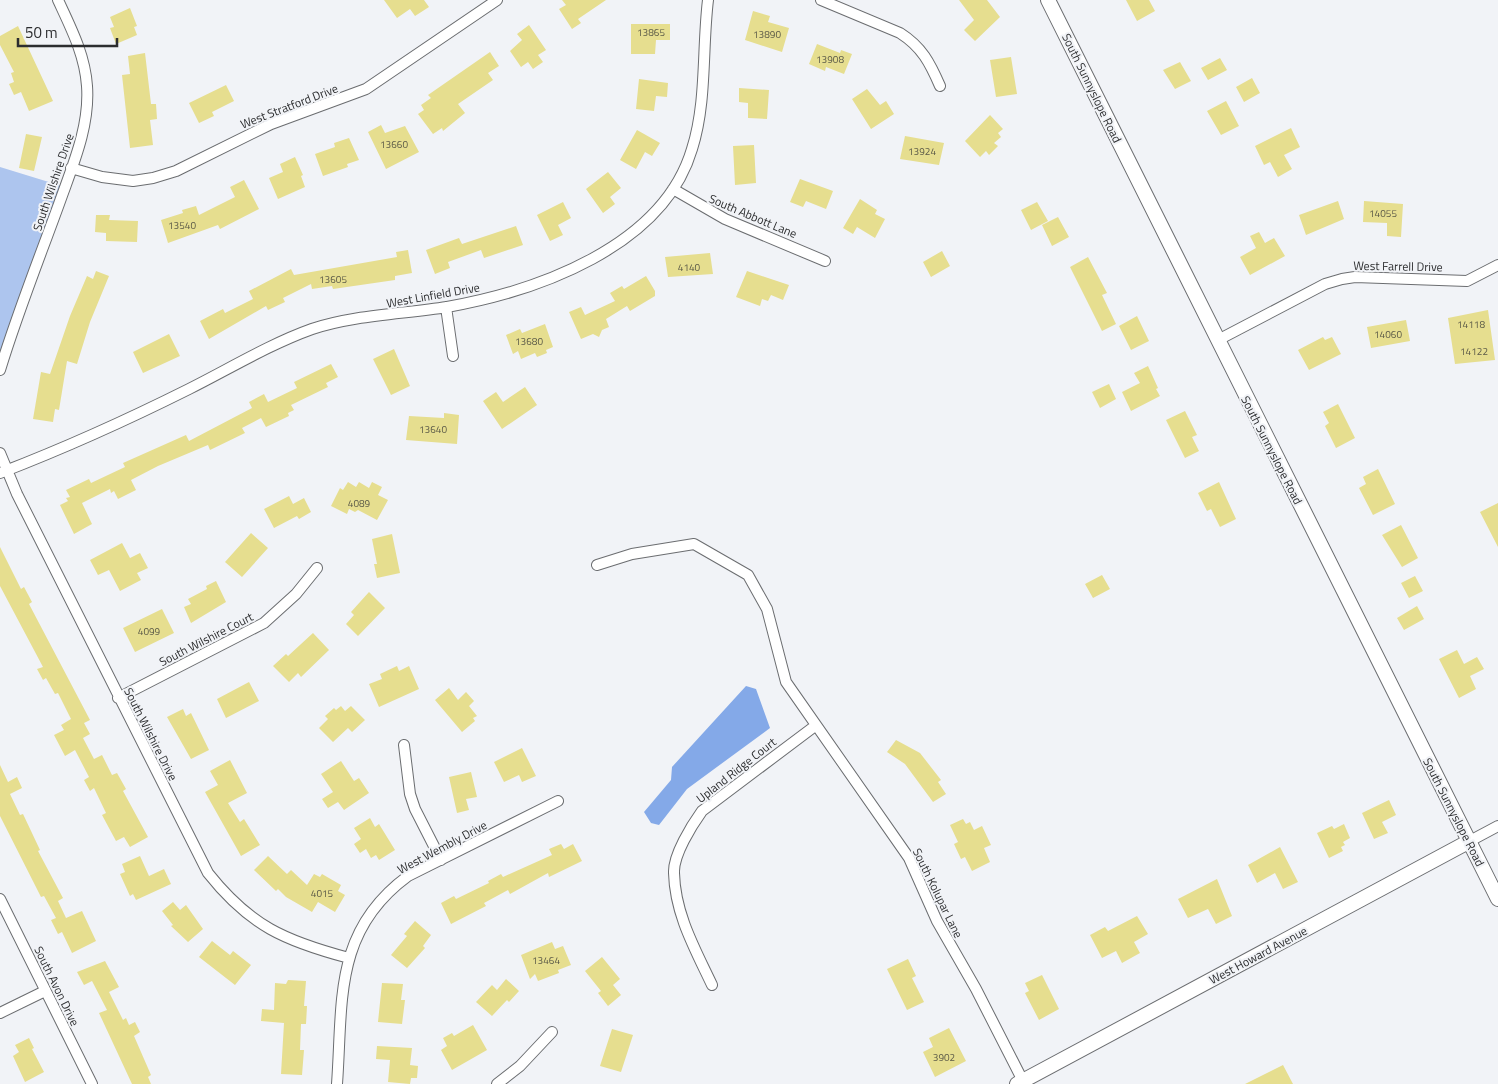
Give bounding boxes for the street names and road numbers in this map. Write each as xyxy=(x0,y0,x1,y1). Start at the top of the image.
street label: South Sunnyslope Road xyxy=(1057,30,1127,146)
street label: West Stratford Drive xyxy=(237,79,341,133)
street label: South Wilshire Drive xyxy=(27,131,79,233)
street label: South Abbott Lane xyxy=(706,189,800,243)
street label: West Farrell Drive xyxy=(1353,256,1443,276)
street label: West Linfield Drive xyxy=(385,277,481,313)
street label: South Sunnyslope Road xyxy=(1236,392,1308,508)
street label: South Wilshire Court xyxy=(156,607,257,671)
street label: South Wilshire Drive xyxy=(119,684,183,784)
street label: Upland Ridge Court xyxy=(692,732,781,807)
street label: South Sunnyslope Road xyxy=(1418,754,1490,870)
street label: West Wembly Drive xyxy=(394,815,490,879)
street label: South Kolupar Lane xyxy=(908,845,968,941)
street label: West Howard Avenue xyxy=(1205,921,1311,989)
street label: South Avon Drive xyxy=(29,943,85,1029)

